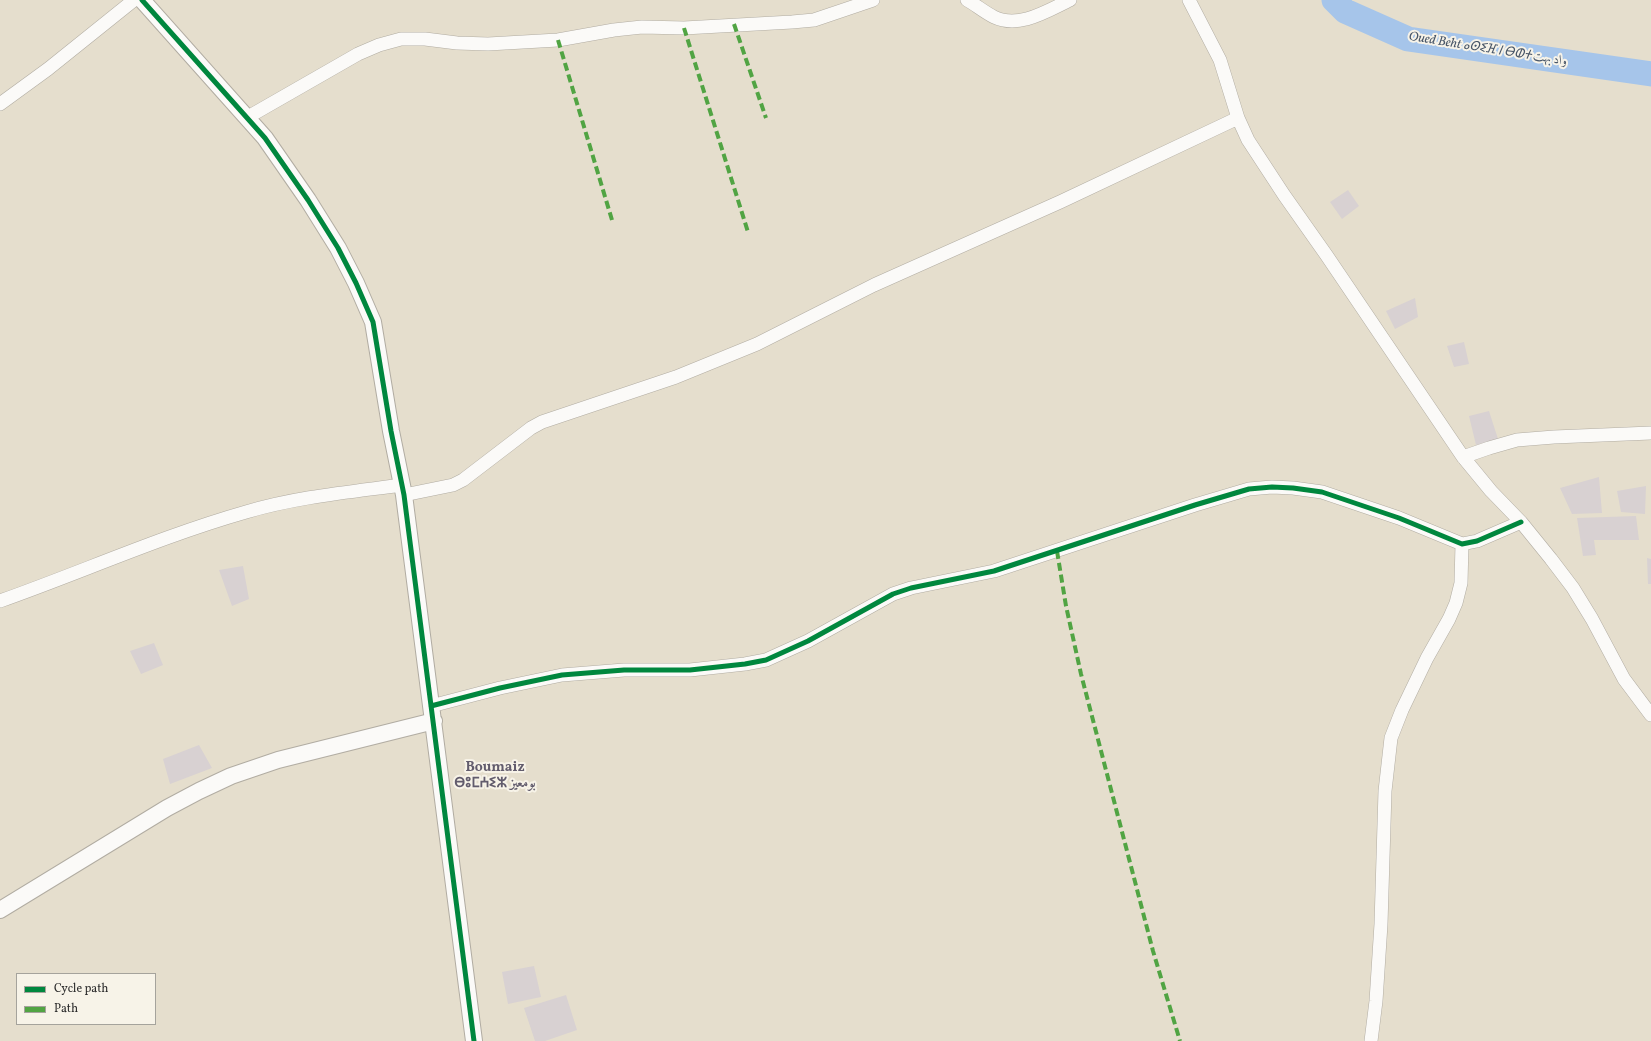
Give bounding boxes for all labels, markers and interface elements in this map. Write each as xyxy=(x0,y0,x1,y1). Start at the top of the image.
water label: Oued Beht ⴰⵙⵉⴼ ⵏ ⴱⵀⵜ واد بهت xyxy=(1407,30,1569,70)
district label: Boumaiz ⴱⵓⵎⵄⵉⵣ بومعيز xyxy=(454,760,536,792)
legend xyxy=(16,973,156,1025)
text: Cycle path xyxy=(54,981,109,997)
text: Path xyxy=(54,1001,78,1017)

